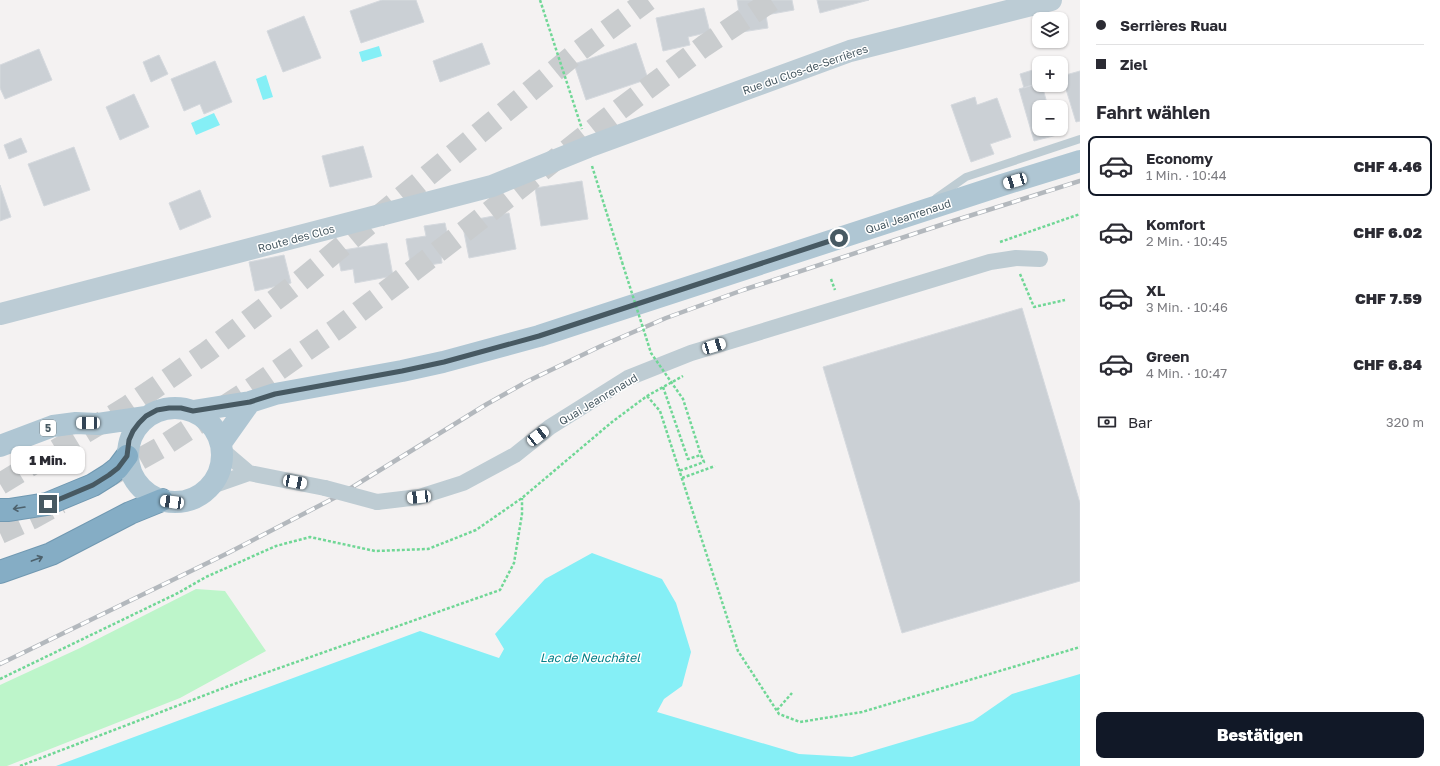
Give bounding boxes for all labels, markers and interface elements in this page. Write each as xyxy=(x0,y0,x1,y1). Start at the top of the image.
map controls xyxy=(1032,12,1068,136)
button: layers xyxy=(1032,12,1068,48)
text: Serrières Ruau xyxy=(1120,16,1227,34)
street label: Rue du Clos-de-Serrières xyxy=(741,41,870,97)
text: Ziel xyxy=(1120,55,1147,73)
button: + xyxy=(1032,56,1068,92)
button: − xyxy=(1032,100,1068,136)
text: Fahrt wählen xyxy=(1096,101,1210,123)
icon: car xyxy=(1098,148,1134,184)
text: Economy xyxy=(1146,149,1213,167)
text: CHF 4.46 xyxy=(1354,157,1422,175)
text: 1 Min. · 10:44 xyxy=(1146,167,1227,183)
car xyxy=(1002,172,1028,190)
street label: Quai Jeanrenaud xyxy=(864,196,952,236)
icon: car xyxy=(1098,214,1134,250)
text: Komfort xyxy=(1146,215,1205,233)
street label: Route des Clos xyxy=(256,221,336,255)
text: CHF 6.02 xyxy=(1353,223,1422,241)
route start xyxy=(830,229,848,247)
text: 2 Min. · 10:45 xyxy=(1146,233,1227,249)
icon: car xyxy=(1098,280,1134,316)
text: XL xyxy=(1146,281,1165,299)
text: CHF 7.59 xyxy=(1355,289,1422,307)
text: 3 Min. · 10:46 xyxy=(1146,299,1228,315)
car xyxy=(701,337,727,355)
icon: car xyxy=(1098,346,1134,382)
text: Green xyxy=(1146,347,1189,365)
text: CHF 6.84 xyxy=(1353,355,1422,373)
text: 4 Min. · 10:47 xyxy=(1146,365,1227,381)
street label: Quai Jeanrenaud xyxy=(556,370,640,428)
icon: cash xyxy=(1096,411,1118,433)
text: Bar xyxy=(1128,413,1152,431)
text: 320 m xyxy=(1386,414,1424,430)
car xyxy=(76,417,100,429)
road number: 5 xyxy=(40,420,56,436)
car xyxy=(525,424,551,448)
callout: 1 Min. xyxy=(11,446,85,474)
text: 1 Min. xyxy=(29,452,67,468)
car xyxy=(282,474,308,490)
car xyxy=(406,490,432,504)
car xyxy=(159,494,185,510)
route end xyxy=(39,495,57,513)
one-way arrow xyxy=(13,504,26,512)
one-way arrow xyxy=(30,554,42,562)
water label: Lac de Neuchâtel xyxy=(540,650,641,665)
button: Bestätigen xyxy=(1096,712,1424,758)

